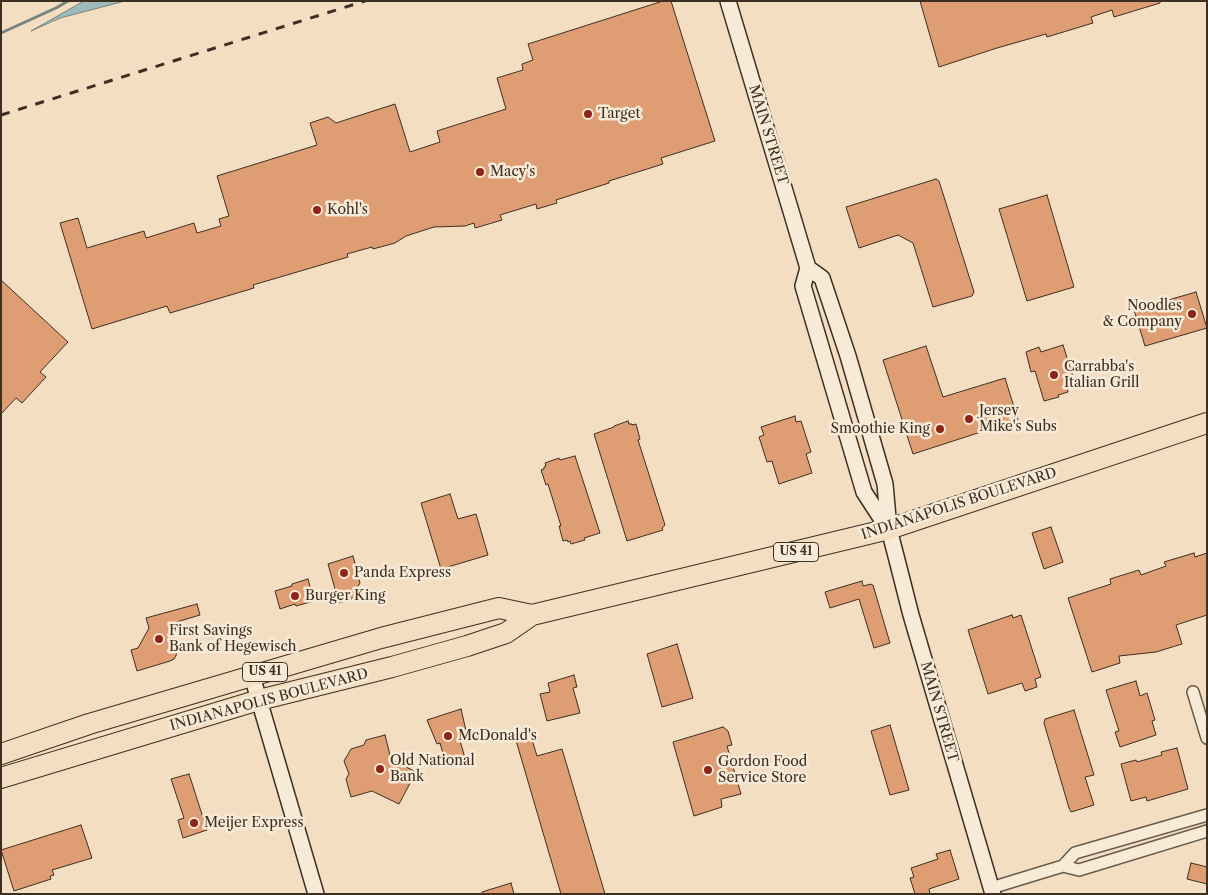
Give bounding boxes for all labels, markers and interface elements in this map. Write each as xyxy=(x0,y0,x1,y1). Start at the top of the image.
street label: MAIN STREET xyxy=(745,83,791,187)
place label: Target xyxy=(598,106,640,122)
marker: Target xyxy=(582,108,594,120)
place label: Macy's xyxy=(490,164,535,180)
marker: Macy's xyxy=(474,166,486,178)
place label: Kohl's xyxy=(327,202,368,218)
marker: Kohl's xyxy=(311,204,323,216)
place label: Noodles & Company xyxy=(1102,298,1182,331)
marker: Noodles & Company xyxy=(1186,308,1198,320)
place label: Carrabba's Italian Grill xyxy=(1064,359,1139,392)
marker: Carrabba's Italian Grill xyxy=(1048,369,1060,381)
place label: Jersey Mike's Subs xyxy=(979,403,1057,436)
marker: Jersey Mike's Subs xyxy=(963,413,975,425)
place label: Smoothie King xyxy=(831,421,930,437)
marker: Smoothie King xyxy=(934,423,946,435)
street label: INDIANAPOLIS BOULEVARD xyxy=(859,464,1059,544)
road number: US 41 xyxy=(774,542,818,562)
place label: Panda Express xyxy=(354,565,451,581)
marker: Panda Express xyxy=(338,567,350,579)
place label: Burger King xyxy=(305,588,385,604)
marker: Burger King xyxy=(289,590,301,602)
place label: First Savings Bank of Hegewisch xyxy=(169,623,297,656)
marker: First Savings Bank of Hegewisch xyxy=(153,633,165,645)
street label: MAIN STREET xyxy=(917,660,961,764)
road number: US 41 xyxy=(242,662,288,682)
street label: INDIANAPOLIS BOULEVARD xyxy=(168,665,370,735)
place label: McDonald's xyxy=(458,728,537,744)
marker: McDonald's xyxy=(442,730,454,742)
place label: Old National Bank xyxy=(390,753,475,786)
place label: Gordon Food Service Store xyxy=(718,754,807,786)
marker: Old National Bank xyxy=(374,763,386,775)
marker: Gordon Food Service Store xyxy=(702,764,714,776)
place label: Meijer Express xyxy=(204,815,304,831)
marker: Meijer Express xyxy=(188,817,200,829)

